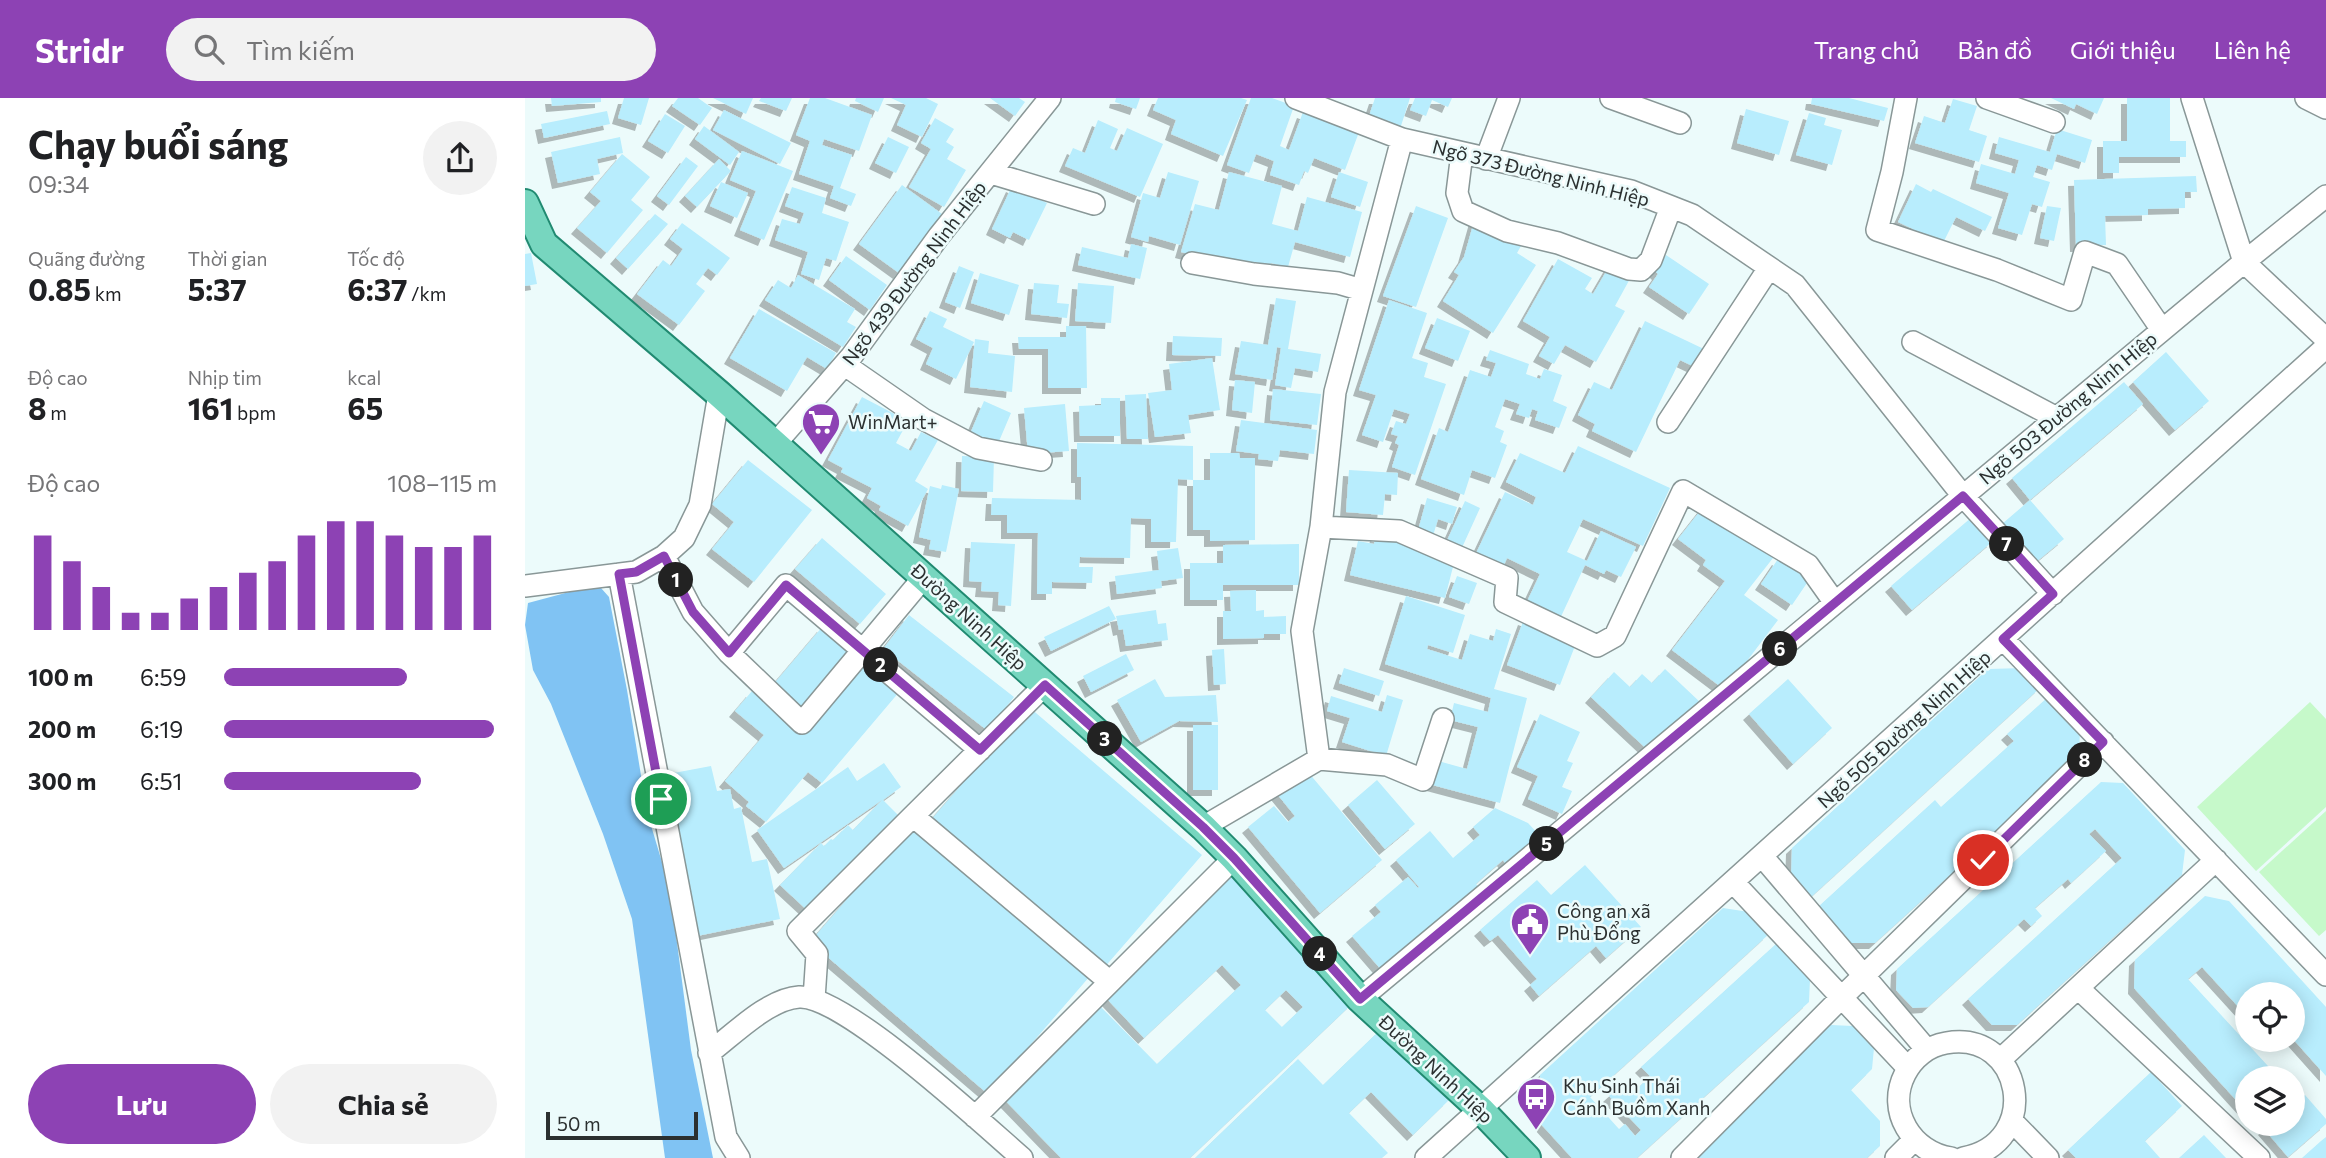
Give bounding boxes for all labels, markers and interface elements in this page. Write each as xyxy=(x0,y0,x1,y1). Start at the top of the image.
search box xyxy=(166,18,656,81)
text: Stridr xyxy=(35,29,124,70)
icon: search xyxy=(190,30,228,68)
text: Tìm kiếm xyxy=(246,34,355,65)
text: Trang chủ xyxy=(1814,35,1920,64)
text: Bản đồ xyxy=(1958,35,2032,64)
text: Giới thiệu xyxy=(2070,35,2176,64)
text: Liên hệ xyxy=(2214,35,2291,64)
text: Chạy buổi sáng xyxy=(28,120,289,167)
button: share xyxy=(423,121,497,195)
street label: Ngõ 373 Đường Ninh Hiệp xyxy=(1430,134,1652,211)
text: 09:34 xyxy=(28,170,89,198)
street label: Ngõ 439 Đường Ninh Hiệp xyxy=(837,176,990,369)
text: Quãng đường xyxy=(28,247,145,270)
text: Thời gian xyxy=(188,247,267,270)
text: Tốc độ xyxy=(347,247,405,270)
text: 0.85 xyxy=(28,270,91,307)
text: 5:37 xyxy=(188,270,247,307)
text: 6:37 xyxy=(347,270,407,307)
text: km xyxy=(91,282,122,305)
text: /km xyxy=(407,282,446,305)
street label: Ngõ 503 Đường Ninh Hiệp xyxy=(1974,326,2161,489)
text: Độ cao xyxy=(28,366,88,389)
text: Nhịp tim xyxy=(188,366,262,389)
text: kcal xyxy=(347,366,381,389)
text: 8 xyxy=(28,389,47,426)
text: 161 xyxy=(188,389,233,426)
text: 65 xyxy=(347,389,383,426)
text: m xyxy=(47,401,67,424)
text: bpm xyxy=(233,401,276,424)
supermarket icon: WinMart+ xyxy=(800,401,842,456)
place label: WinMart+ xyxy=(848,410,938,433)
text: Độ cao xyxy=(28,469,100,497)
text: 108–115 m xyxy=(387,469,497,497)
pin: 7 xyxy=(1989,526,2025,562)
text: 7 xyxy=(2001,532,2012,555)
street label: Đường Ninh Hiệp xyxy=(906,558,1032,675)
pin: 1 xyxy=(659,562,693,598)
text: 1 xyxy=(671,568,680,591)
pin: 6 xyxy=(1763,632,1797,666)
text: 6 xyxy=(1774,637,1785,660)
street label: Ngõ 505 Đường Ninh Hiệp xyxy=(1812,645,1995,813)
pin: 2 xyxy=(863,648,899,682)
text: 2 xyxy=(875,653,886,676)
text: 100 m xyxy=(28,663,93,691)
text: 6:59 xyxy=(140,663,187,691)
text: 200 m xyxy=(28,715,96,743)
text: 6:19 xyxy=(140,715,183,743)
pin: 3 xyxy=(1087,722,1123,756)
text: 3 xyxy=(1099,727,1110,750)
pin: 8 xyxy=(2067,742,2103,778)
text: 8 xyxy=(2079,748,2090,771)
text: 300 m xyxy=(28,767,96,795)
text: 6:51 xyxy=(140,767,182,795)
pin xyxy=(631,769,691,829)
icon: arrive xyxy=(642,780,680,818)
pin: 5 xyxy=(1529,826,1565,862)
pin xyxy=(1953,830,2013,890)
text: 5 xyxy=(1541,832,1552,855)
icon: check xyxy=(1964,841,2002,879)
place label: Công an xã Phù Đổng xyxy=(1557,899,1651,944)
public building icon: Công an xã Phù Đổng xyxy=(1509,901,1551,956)
pin: 4 xyxy=(1303,936,1337,972)
text: 4 xyxy=(1314,942,1325,965)
map controls xyxy=(2235,982,2305,1136)
button: locate xyxy=(2235,982,2305,1052)
street label: Đường Ninh Hiệp xyxy=(1374,1009,1498,1127)
button: Lưu xyxy=(28,1064,256,1144)
button: Chia sẻ xyxy=(270,1064,497,1144)
button: layers xyxy=(2235,1066,2305,1136)
place label: Khu Sinh Thái Cánh Buồm Xanh xyxy=(1563,1074,1710,1119)
bus stop icon: Khu Sinh Thái Cánh Buồm Xanh xyxy=(1515,1076,1557,1131)
scale bar xyxy=(546,1109,698,1141)
text: 50 m xyxy=(557,1112,601,1135)

